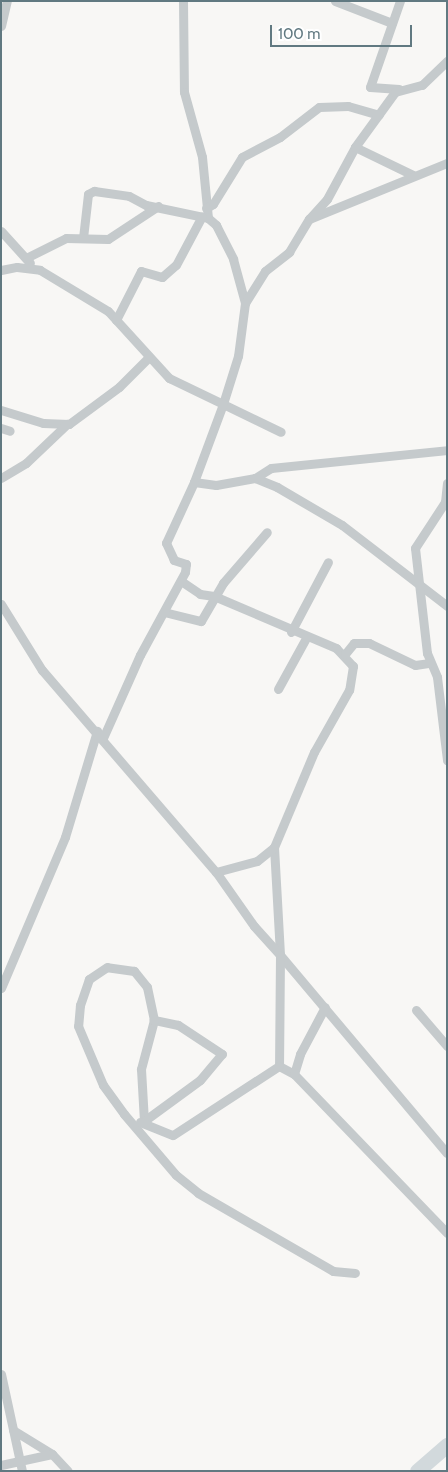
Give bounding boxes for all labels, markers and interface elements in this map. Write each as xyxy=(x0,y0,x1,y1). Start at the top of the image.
scale bar xyxy=(273,15,416,47)
text: 100 m xyxy=(278,25,320,43)

